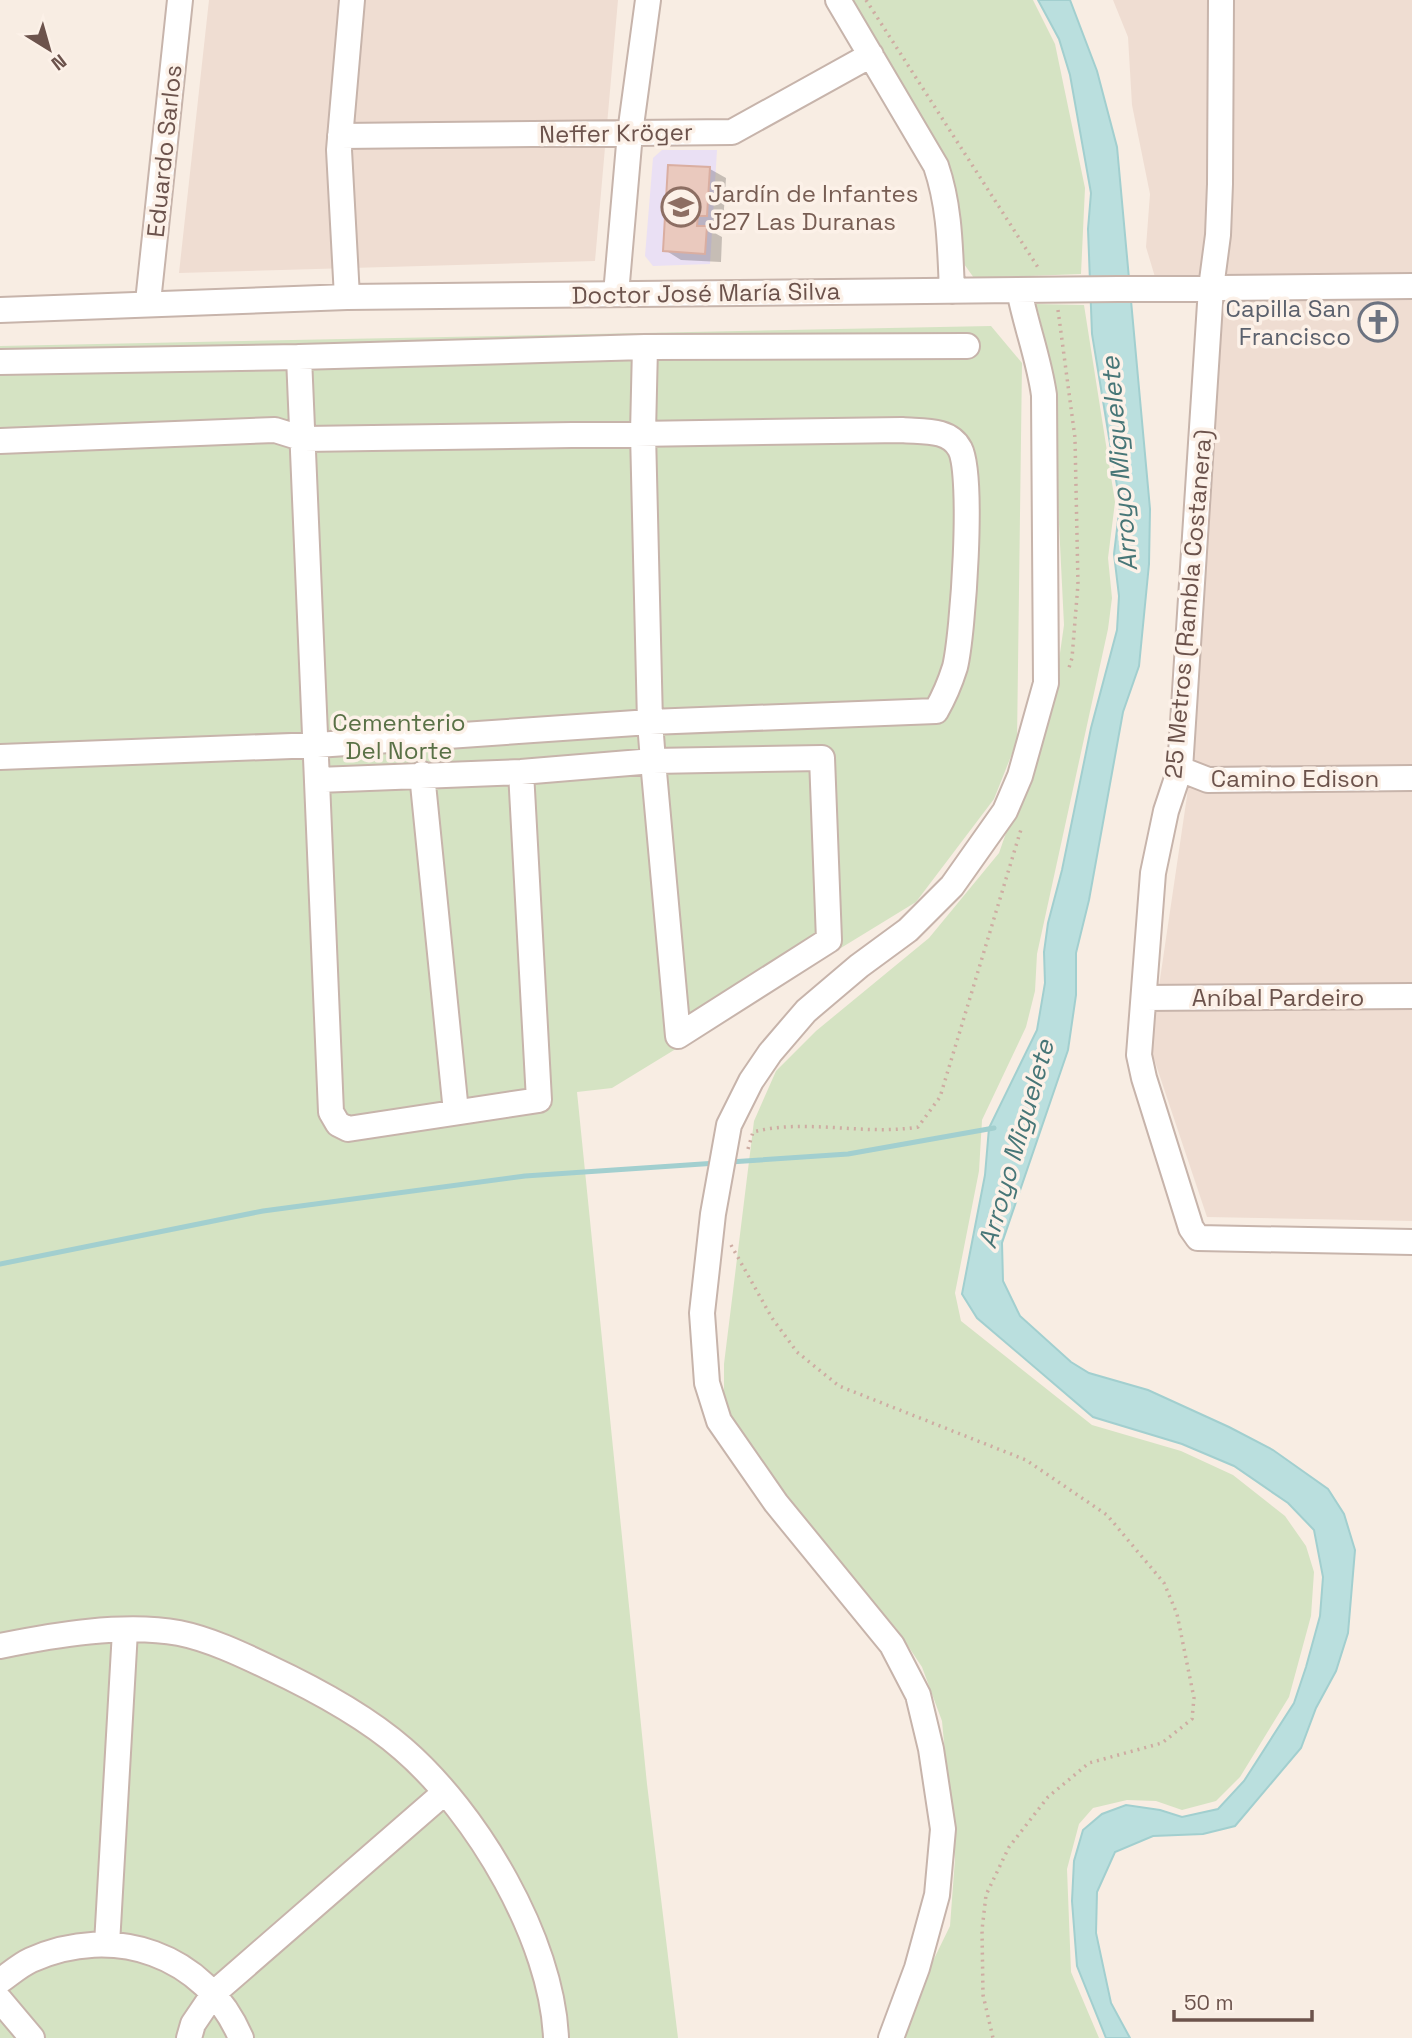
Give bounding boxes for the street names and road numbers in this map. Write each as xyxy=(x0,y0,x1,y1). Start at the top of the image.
street label: Eduardo Sarlos xyxy=(140,63,188,239)
street label: Neffer Kröger xyxy=(539,116,693,150)
street label: Doctor José María Silva xyxy=(571,275,841,311)
street label: 25 Metros (Rambla Costanera) xyxy=(1157,428,1219,780)
street label: Camino Edison xyxy=(1211,763,1379,794)
street label: Aníbal Pardeiro xyxy=(1192,982,1364,1013)

